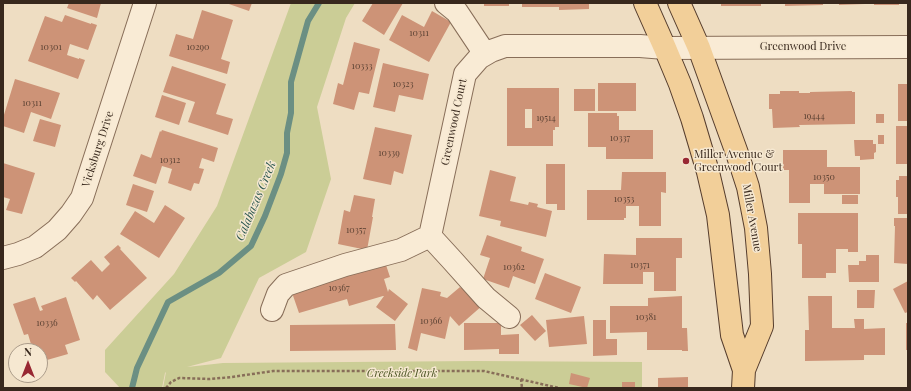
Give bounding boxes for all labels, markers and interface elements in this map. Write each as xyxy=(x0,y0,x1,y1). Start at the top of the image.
house number: 10311 xyxy=(409,28,429,38)
street label: Greenwood Drive xyxy=(760,40,846,54)
house number: 10301 xyxy=(40,42,62,52)
house number: 10290 xyxy=(186,42,210,52)
house number: 10333 xyxy=(352,61,372,71)
street label: Greenwood Court xyxy=(438,77,470,167)
house number: 10323 xyxy=(392,79,414,89)
house number: 10311 xyxy=(22,98,42,108)
street label: Vicksburg Drive xyxy=(80,109,116,189)
house number: 19444 xyxy=(803,111,825,121)
house number: 19514 xyxy=(536,113,556,123)
house number: 10337 xyxy=(610,133,630,143)
house number: 10339 xyxy=(378,148,400,158)
place label: Miller Avenue & Greenwood Court xyxy=(694,148,782,174)
house number: 10312 xyxy=(160,155,180,165)
marker: Miller Avenue & Greenwood Court xyxy=(681,156,691,166)
water label: Calabazas Creek xyxy=(233,159,279,243)
house number: 10350 xyxy=(813,172,835,182)
street label: Miller Avenue xyxy=(740,183,764,253)
house number: 10353 xyxy=(614,194,634,204)
house number: 10357 xyxy=(346,225,366,235)
house number: 10371 xyxy=(630,260,650,270)
house number: 10362 xyxy=(503,262,525,272)
house number: 10367 xyxy=(328,283,350,293)
house number: 10381 xyxy=(636,312,656,322)
house number: 10366 xyxy=(420,316,442,326)
house number: 10336 xyxy=(36,318,58,328)
north arrow xyxy=(8,343,48,383)
text: N xyxy=(24,344,32,359)
park label: Creekside Park xyxy=(367,367,437,381)

